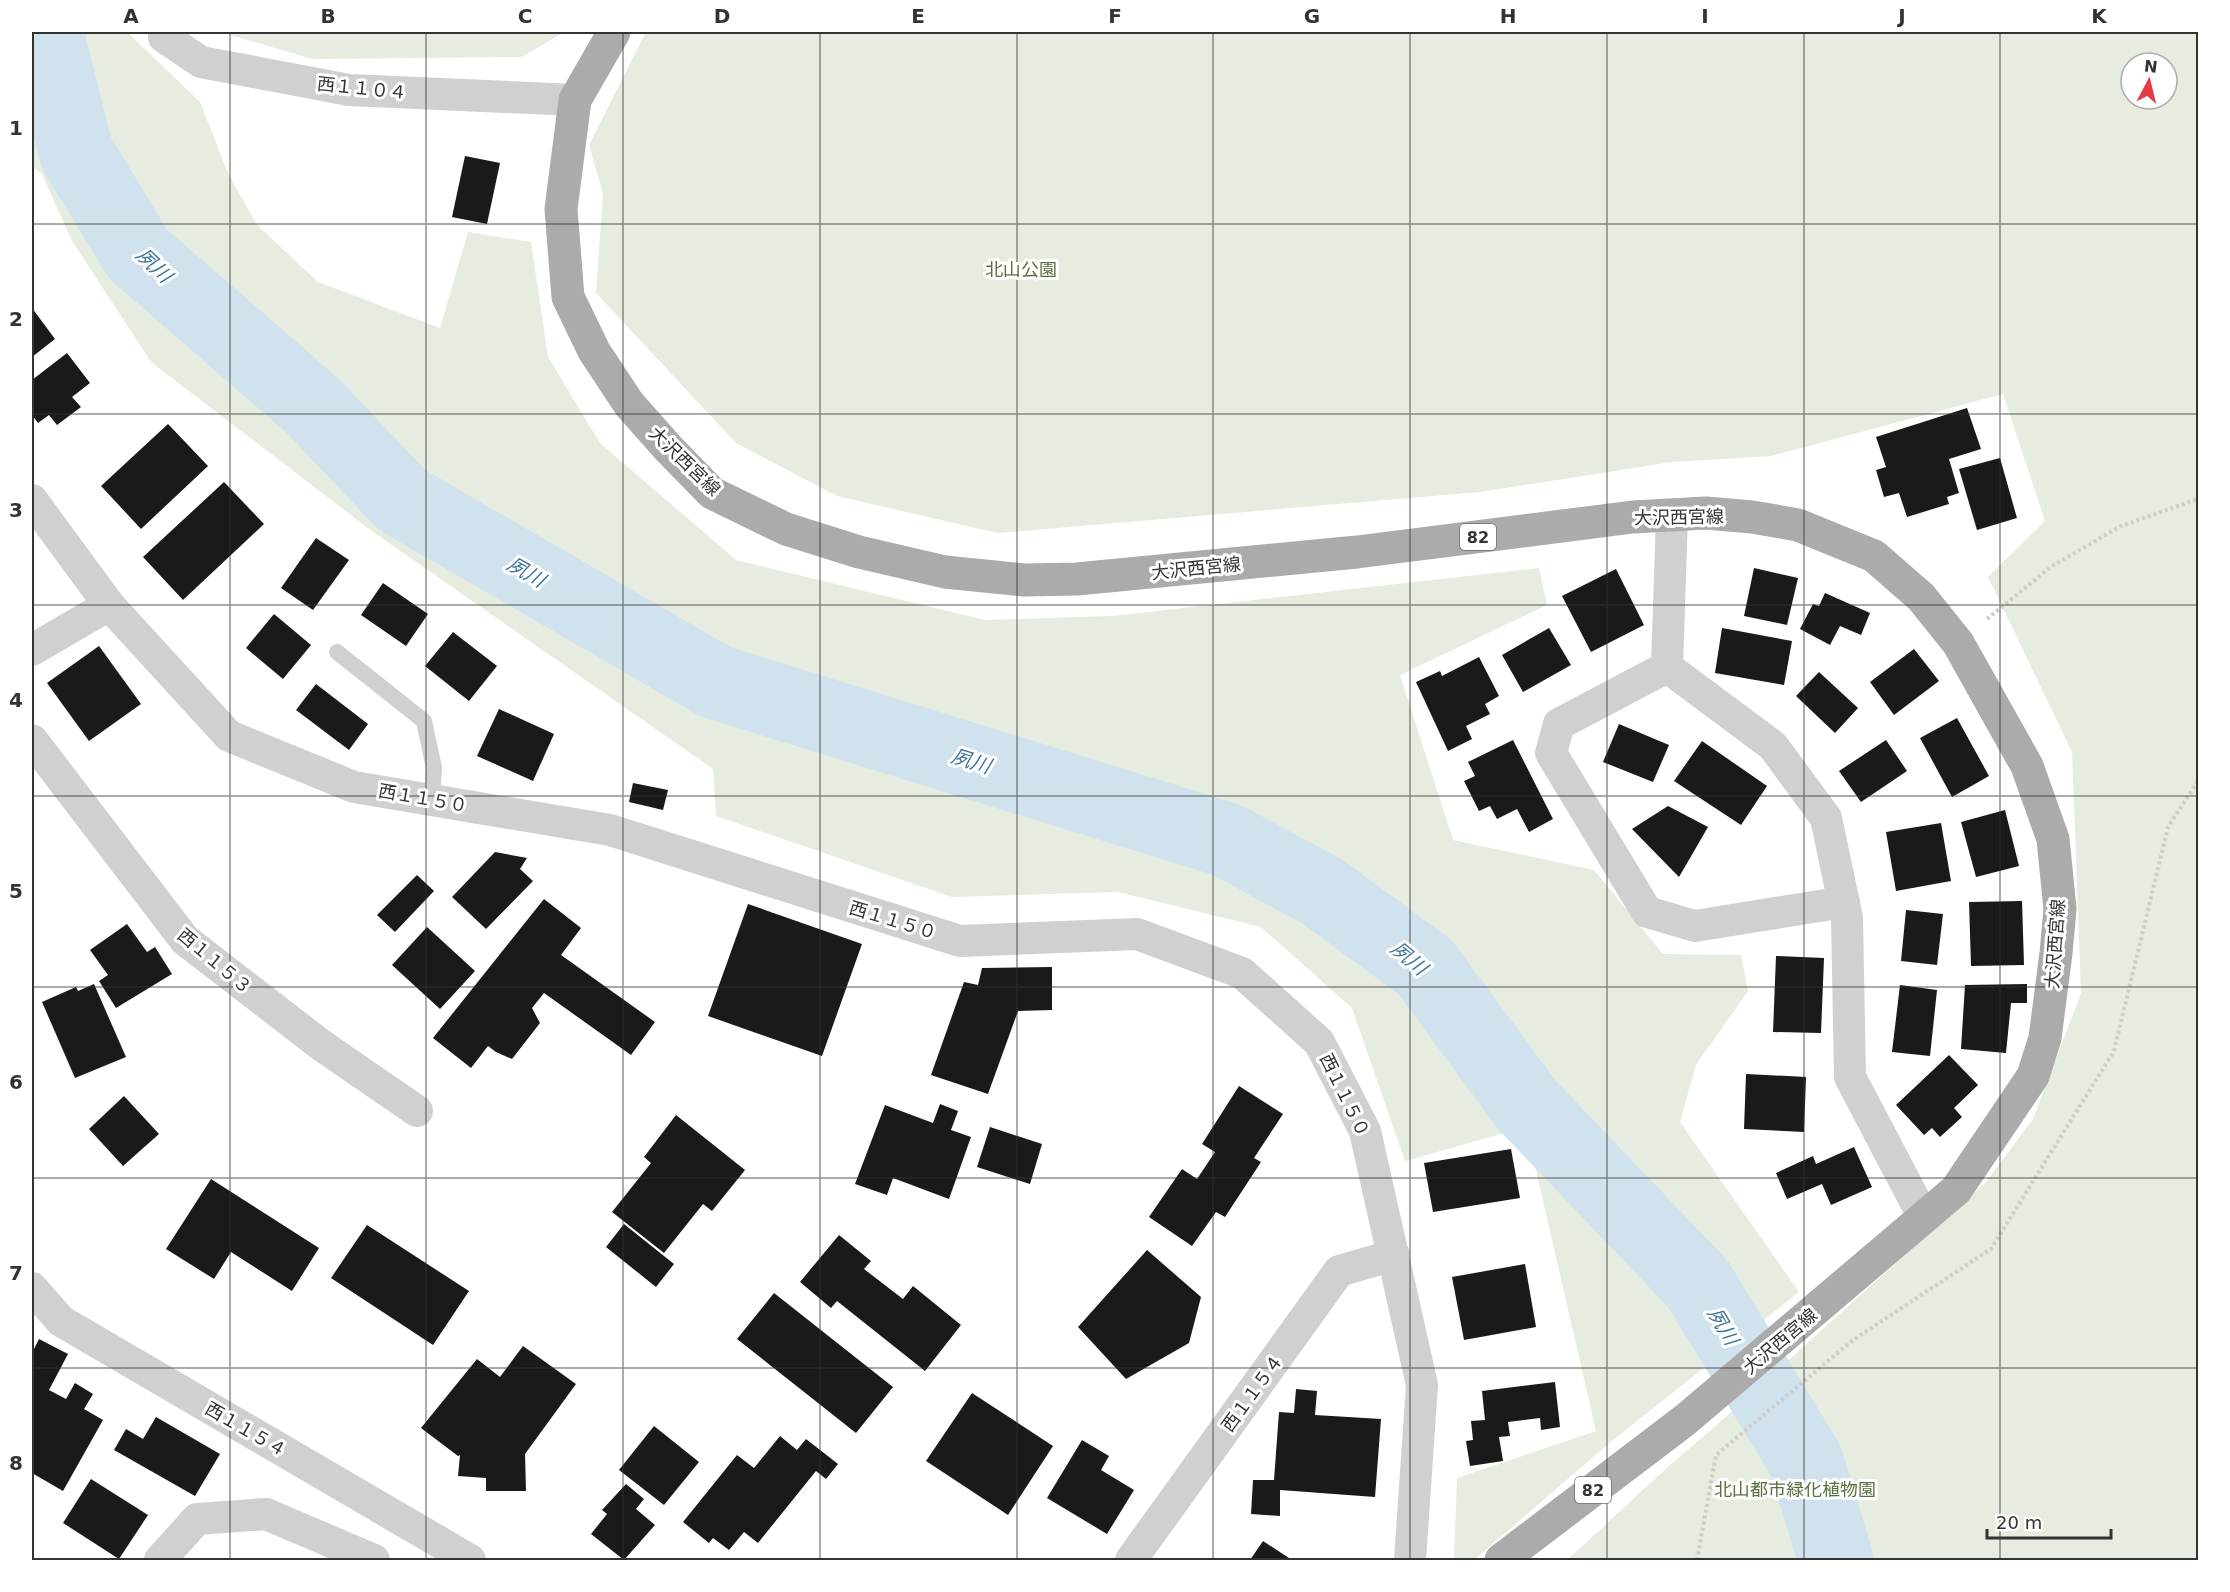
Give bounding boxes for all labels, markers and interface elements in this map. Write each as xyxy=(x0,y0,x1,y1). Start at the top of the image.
text: A xyxy=(123,4,139,28)
text: B xyxy=(320,4,336,28)
text: C xyxy=(518,4,532,28)
text: D xyxy=(714,4,730,28)
text: E xyxy=(911,4,925,28)
text: F xyxy=(1108,4,1122,28)
text: G xyxy=(1304,4,1320,28)
text: H xyxy=(1500,4,1516,28)
text: I xyxy=(1701,4,1709,28)
text: J xyxy=(1896,4,1906,28)
text: K xyxy=(2091,4,2108,28)
north arrow xyxy=(2119,51,2179,111)
text: N xyxy=(2143,56,2159,77)
street label: 西１１０４ xyxy=(316,73,408,103)
text: 1 xyxy=(9,116,23,140)
water label: 夙川 xyxy=(131,242,178,289)
park label: 北山公園 xyxy=(985,259,1057,280)
text: 2 xyxy=(9,307,23,331)
street label: 大沢西宮線 xyxy=(645,422,725,500)
text: 3 xyxy=(9,498,23,522)
street label: 大沢西宮線 xyxy=(1634,506,1724,528)
road number: 82 xyxy=(1460,524,1496,550)
water label: 夙川 xyxy=(503,552,551,593)
street label: 大沢西宮線 xyxy=(1150,553,1242,583)
text: 4 xyxy=(9,688,23,712)
water label: 夙川 xyxy=(948,744,996,779)
street label: 西１１５０ xyxy=(377,780,469,816)
text: 5 xyxy=(9,879,23,903)
street label: 西１１５０ xyxy=(847,897,939,943)
street label: 大沢西宮線 xyxy=(2041,898,2069,990)
street label: 西１１５３ xyxy=(174,924,256,998)
water label: 夙川 xyxy=(1386,936,1434,981)
street label: 西１１５０ xyxy=(1316,1050,1374,1140)
text: 6 xyxy=(9,1070,23,1094)
text: 7 xyxy=(9,1261,23,1285)
water label: 夙川 xyxy=(1702,1303,1745,1351)
street label: 大沢西宮線 xyxy=(1739,1304,1821,1378)
street label: 西１１５４ xyxy=(1217,1350,1287,1436)
street label: 西１１５４ xyxy=(202,1397,290,1461)
text: 8 xyxy=(9,1451,23,1475)
road number: 82 xyxy=(1575,1477,1611,1503)
park label: 北山都市緑化植物園 xyxy=(1714,1479,1876,1500)
scale bar xyxy=(1987,1502,2112,1540)
text: 20 m xyxy=(1996,1512,2042,1533)

